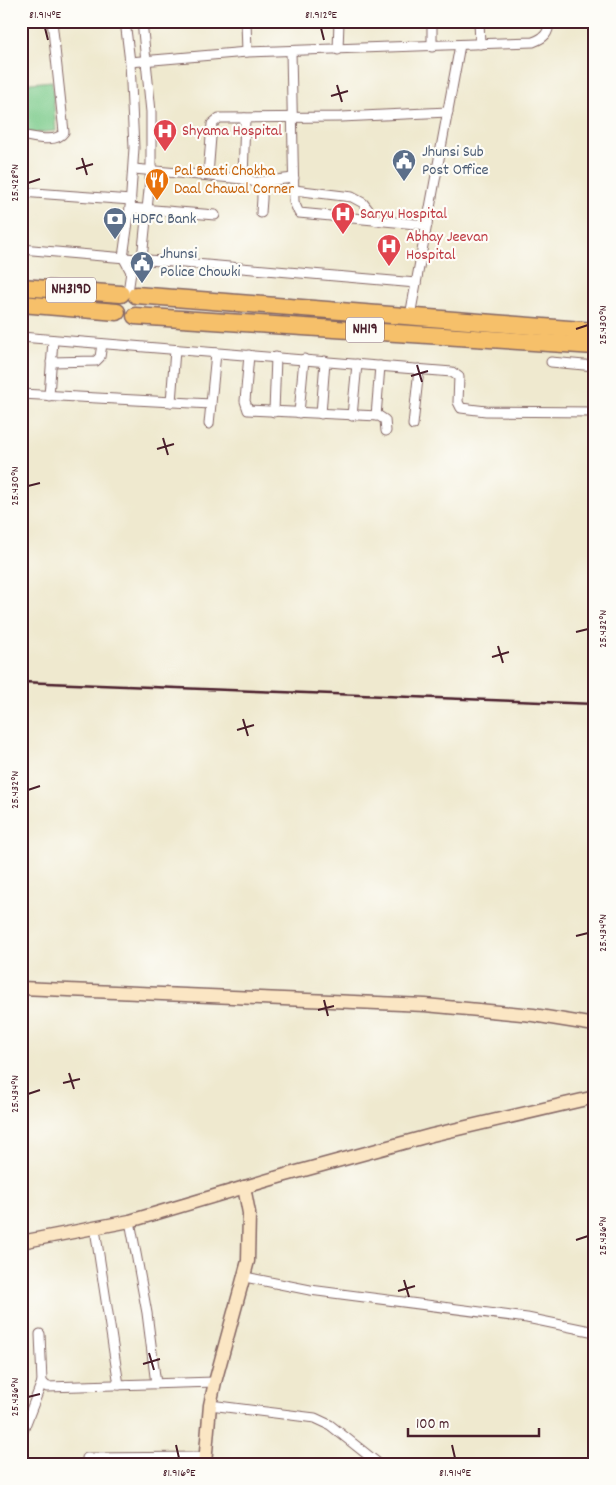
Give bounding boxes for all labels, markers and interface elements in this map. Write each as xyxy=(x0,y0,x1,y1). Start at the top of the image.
text: 81.914°E xyxy=(29,7,61,24)
text: 81.912°E xyxy=(305,7,338,24)
hospital icon: Shyama Hospital xyxy=(152,118,178,152)
place label: Shyama Hospital xyxy=(182,120,282,143)
place label: Jhunsi Sub Post Office xyxy=(422,141,489,182)
public building icon: Jhunsi Sub Post Office xyxy=(391,148,417,182)
place label: Pal Baati Chokha Daal Chawal Corner xyxy=(174,160,294,201)
text: 25.428°N xyxy=(7,164,24,202)
restaurant icon: Pal Baati Chokha Daal Chawal Corner xyxy=(144,167,170,201)
hospital icon: Saryu Hospital xyxy=(330,201,356,235)
place label: Saryu Hospital xyxy=(360,203,447,226)
bank icon: HDFC Bank xyxy=(102,206,128,240)
place label: HDFC Bank xyxy=(132,208,196,231)
place label: Abhay Jeevan Hospital xyxy=(406,226,488,267)
hospital icon: Abhay Jeevan Hospital xyxy=(376,233,402,267)
place label: Jhunsi Police Chowki xyxy=(160,243,240,284)
public building icon: Jhunsi Police Chowki xyxy=(129,250,155,284)
road number: NH319D xyxy=(46,278,96,302)
text: 25.430°N xyxy=(595,305,612,345)
road number: NH19 xyxy=(346,318,384,342)
text: 25.430°N xyxy=(7,466,24,506)
text: 25.432°N xyxy=(595,610,612,648)
text: 25.432°N xyxy=(7,771,24,809)
text: 25.434°N xyxy=(595,914,612,952)
text: 25.434°N xyxy=(7,1075,24,1113)
text: 25.436°N xyxy=(595,1217,612,1255)
text: 25.436°N xyxy=(7,1378,24,1416)
scale bar xyxy=(408,1405,540,1437)
text: 100 m xyxy=(416,1414,449,1436)
text: 81.916°E xyxy=(163,1465,196,1482)
text: 81.914°E xyxy=(439,1465,471,1482)

